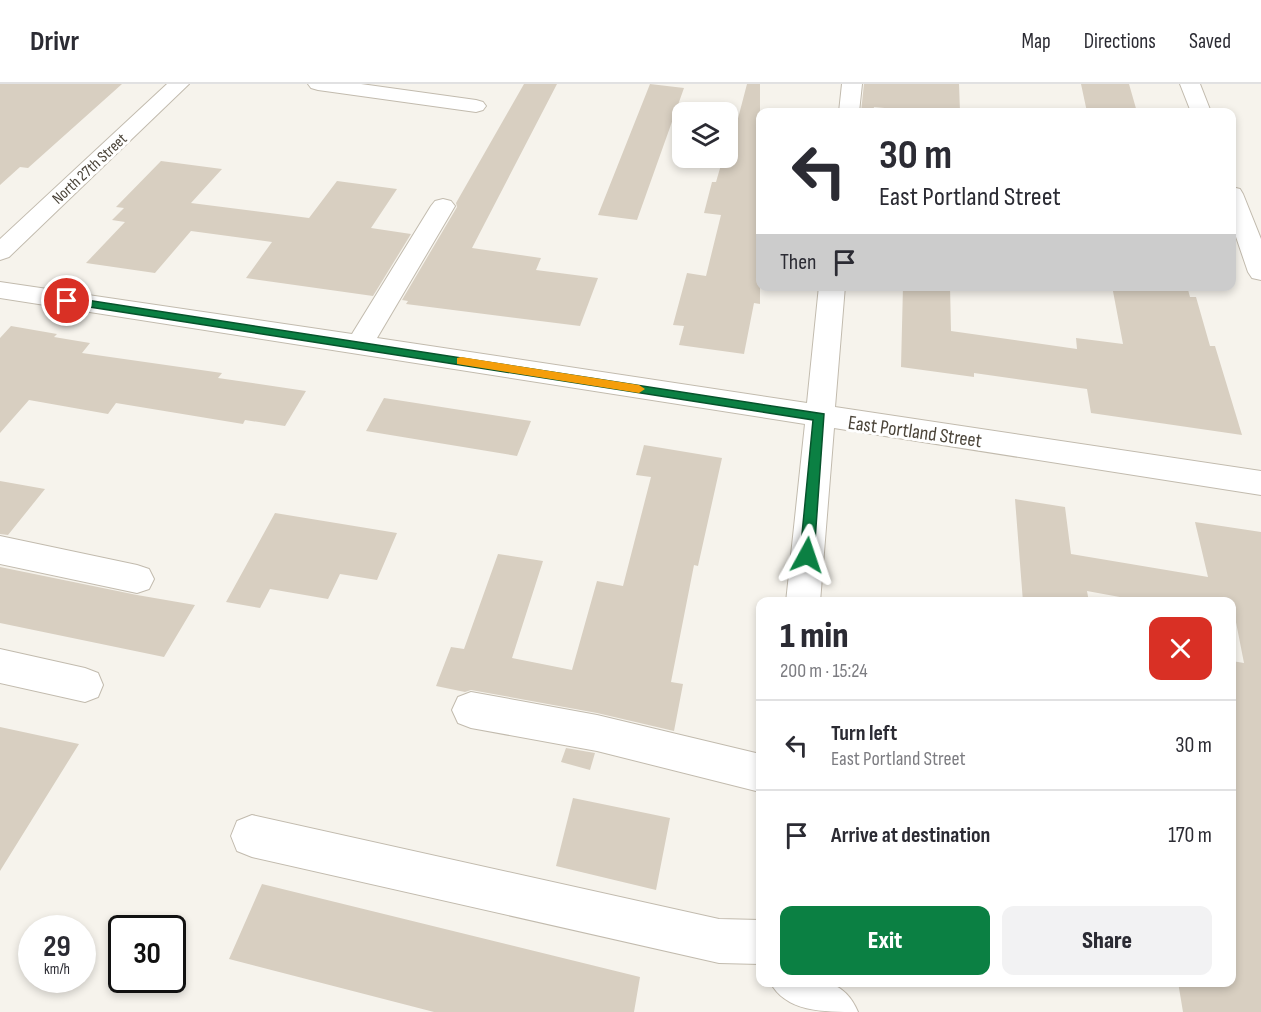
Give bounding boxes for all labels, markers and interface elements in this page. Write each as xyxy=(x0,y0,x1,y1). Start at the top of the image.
text: Drivr xyxy=(30,25,79,58)
text: Map xyxy=(1021,29,1051,54)
text: Directions xyxy=(1084,29,1156,54)
text: Saved xyxy=(1189,29,1231,54)
map controls xyxy=(672,102,738,168)
button: layers xyxy=(672,102,738,168)
street label: North 27th Street xyxy=(49,130,131,208)
text: 30 m xyxy=(879,130,952,181)
icon: left xyxy=(780,132,858,210)
text: East Portland Street xyxy=(879,181,1061,213)
icon: arrive xyxy=(828,246,861,279)
text: Then xyxy=(780,249,816,276)
pin xyxy=(41,275,92,326)
icon: arrive xyxy=(50,284,83,317)
street label: East Portland Street xyxy=(847,411,983,453)
position arrow xyxy=(775,523,839,587)
text: 1 min xyxy=(780,615,848,658)
button: close xyxy=(1149,617,1212,680)
text: 200 m · 15:24 xyxy=(780,659,868,683)
text: Turn left xyxy=(831,720,897,747)
icon: left xyxy=(780,729,813,762)
text: 30 m xyxy=(1175,732,1212,759)
text: East Portland Street xyxy=(831,747,966,771)
icon: arrive xyxy=(780,819,813,852)
text: Arrive at destination xyxy=(831,822,990,849)
text: 170 m xyxy=(1168,822,1212,849)
button: Exit xyxy=(780,906,990,975)
button: Share xyxy=(1002,906,1212,975)
speed limit sign: 30 xyxy=(108,915,186,993)
text: 29 xyxy=(43,929,71,965)
text: km/h xyxy=(44,960,70,979)

